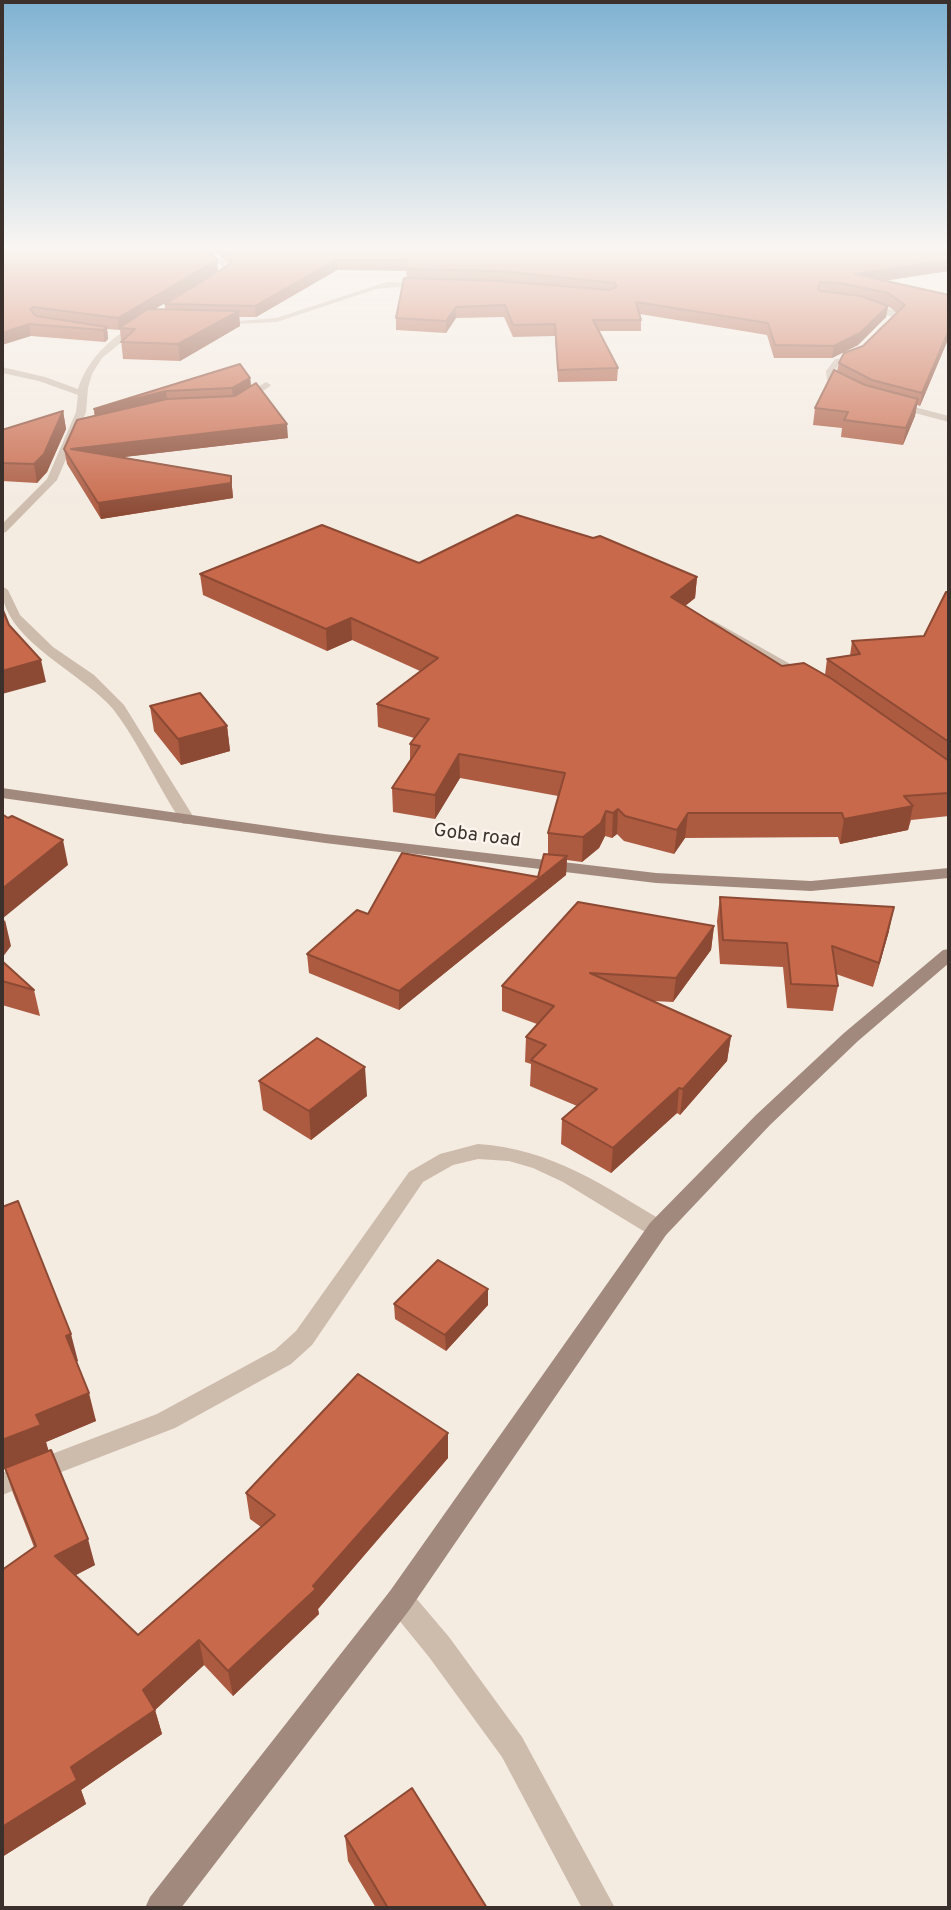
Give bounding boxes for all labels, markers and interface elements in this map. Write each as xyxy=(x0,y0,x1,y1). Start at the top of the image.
street label: Goba road xyxy=(432,820,522,854)

